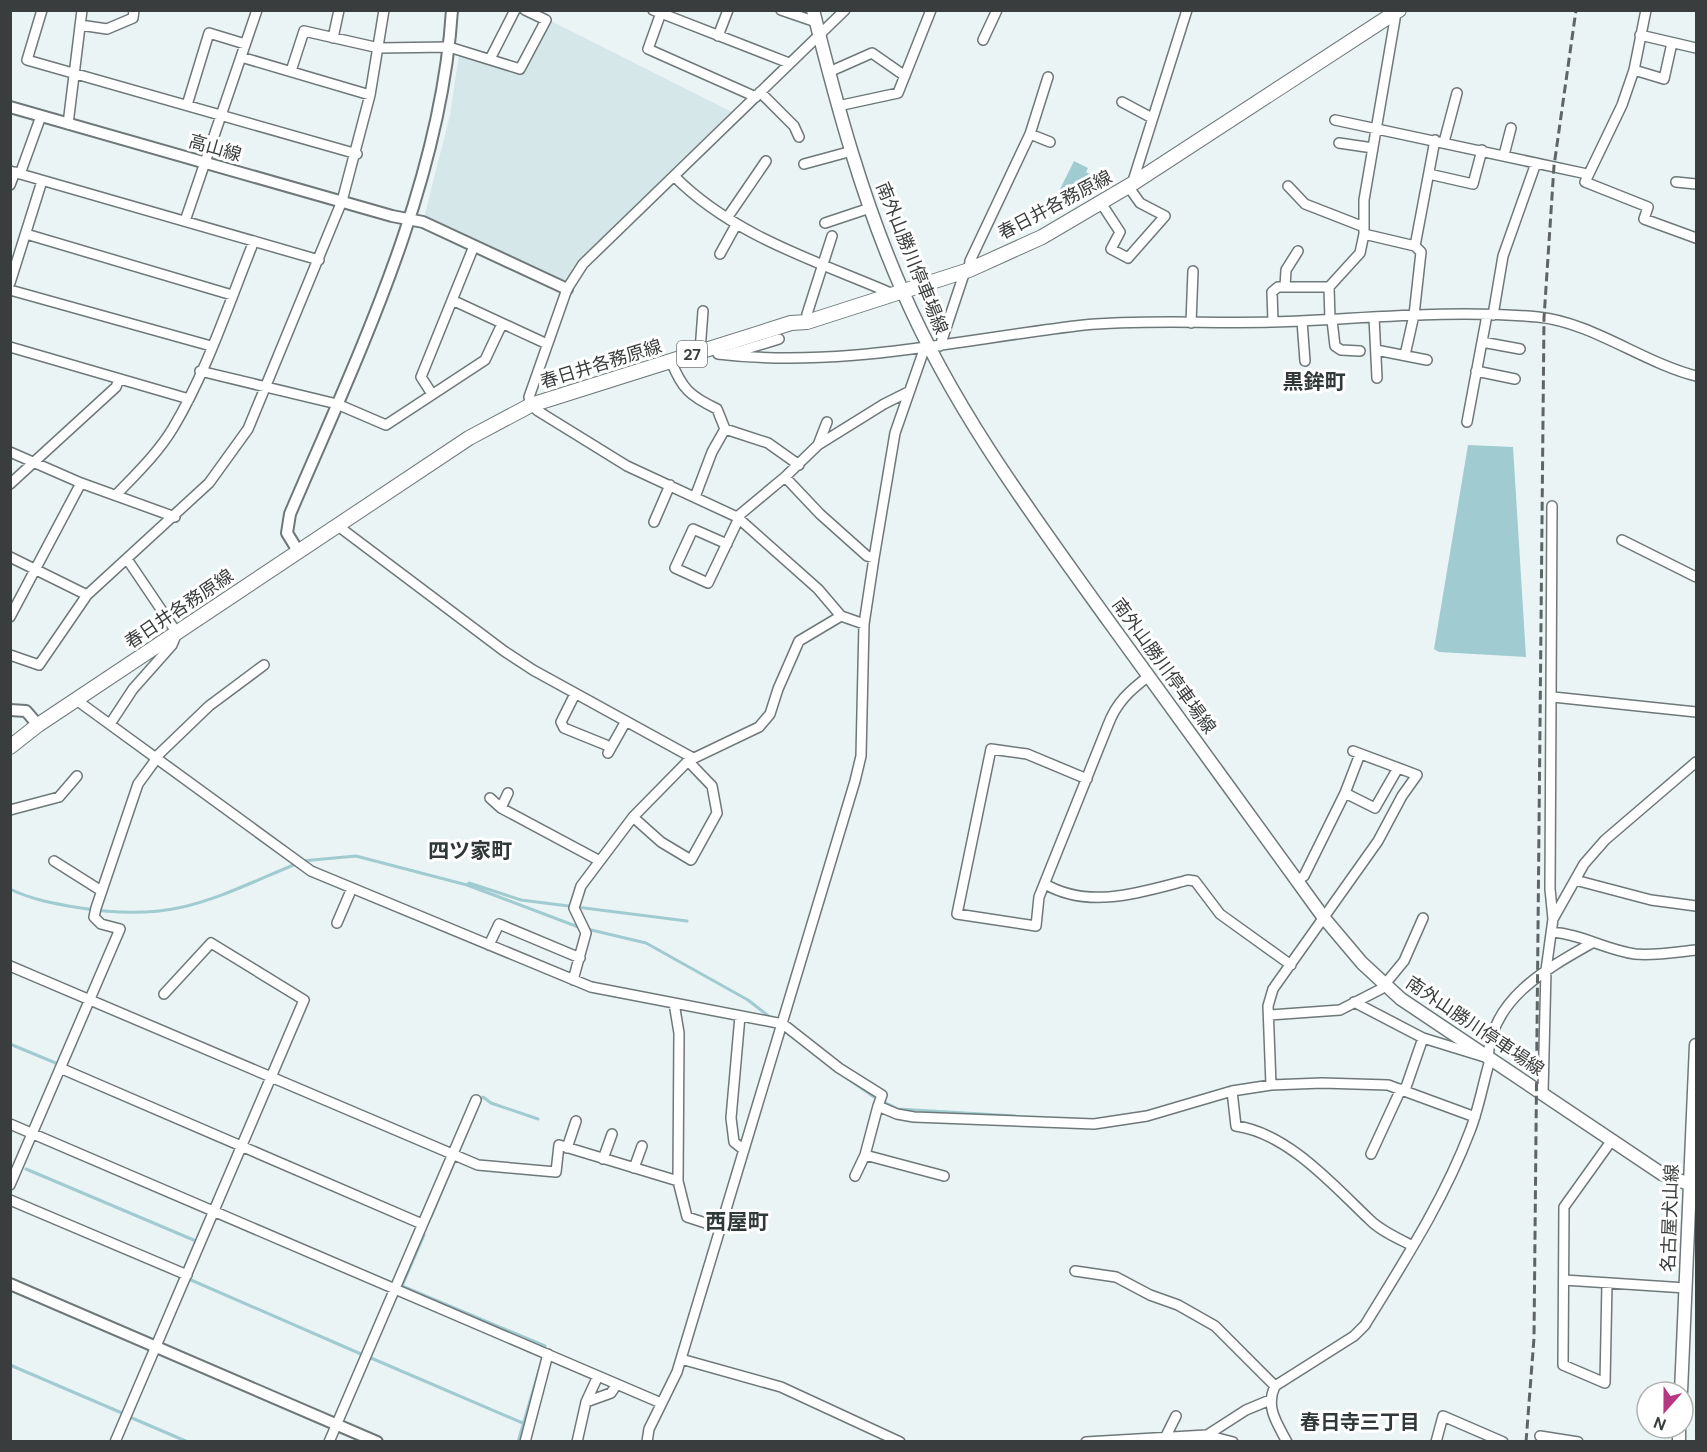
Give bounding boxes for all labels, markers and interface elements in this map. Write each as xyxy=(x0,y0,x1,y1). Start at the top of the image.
street label: 高山線 xyxy=(186,129,244,167)
street label: 春日井各務原線 xyxy=(994,165,1116,245)
street label: 南外山勝川停車場線 xyxy=(871,178,953,338)
street label: 春日井各務原線 xyxy=(537,334,665,394)
road number: 27 xyxy=(677,341,707,367)
district label: 黒鉾町 xyxy=(1283,368,1346,396)
street label: 春日井各務原線 xyxy=(120,564,238,654)
street label: 南外山勝川停車場線 xyxy=(1107,593,1221,739)
district label: 四ツ家町 xyxy=(428,837,512,865)
street label: 南外山勝川停車場線 xyxy=(1401,971,1549,1081)
street label: 名古屋犬山線 xyxy=(1656,1164,1684,1272)
district label: 西屋町 xyxy=(706,1208,769,1236)
north arrow xyxy=(1635,1380,1695,1440)
district label: 春日寺三丁目 xyxy=(1300,1409,1420,1435)
text: N xyxy=(1651,1412,1669,1435)

